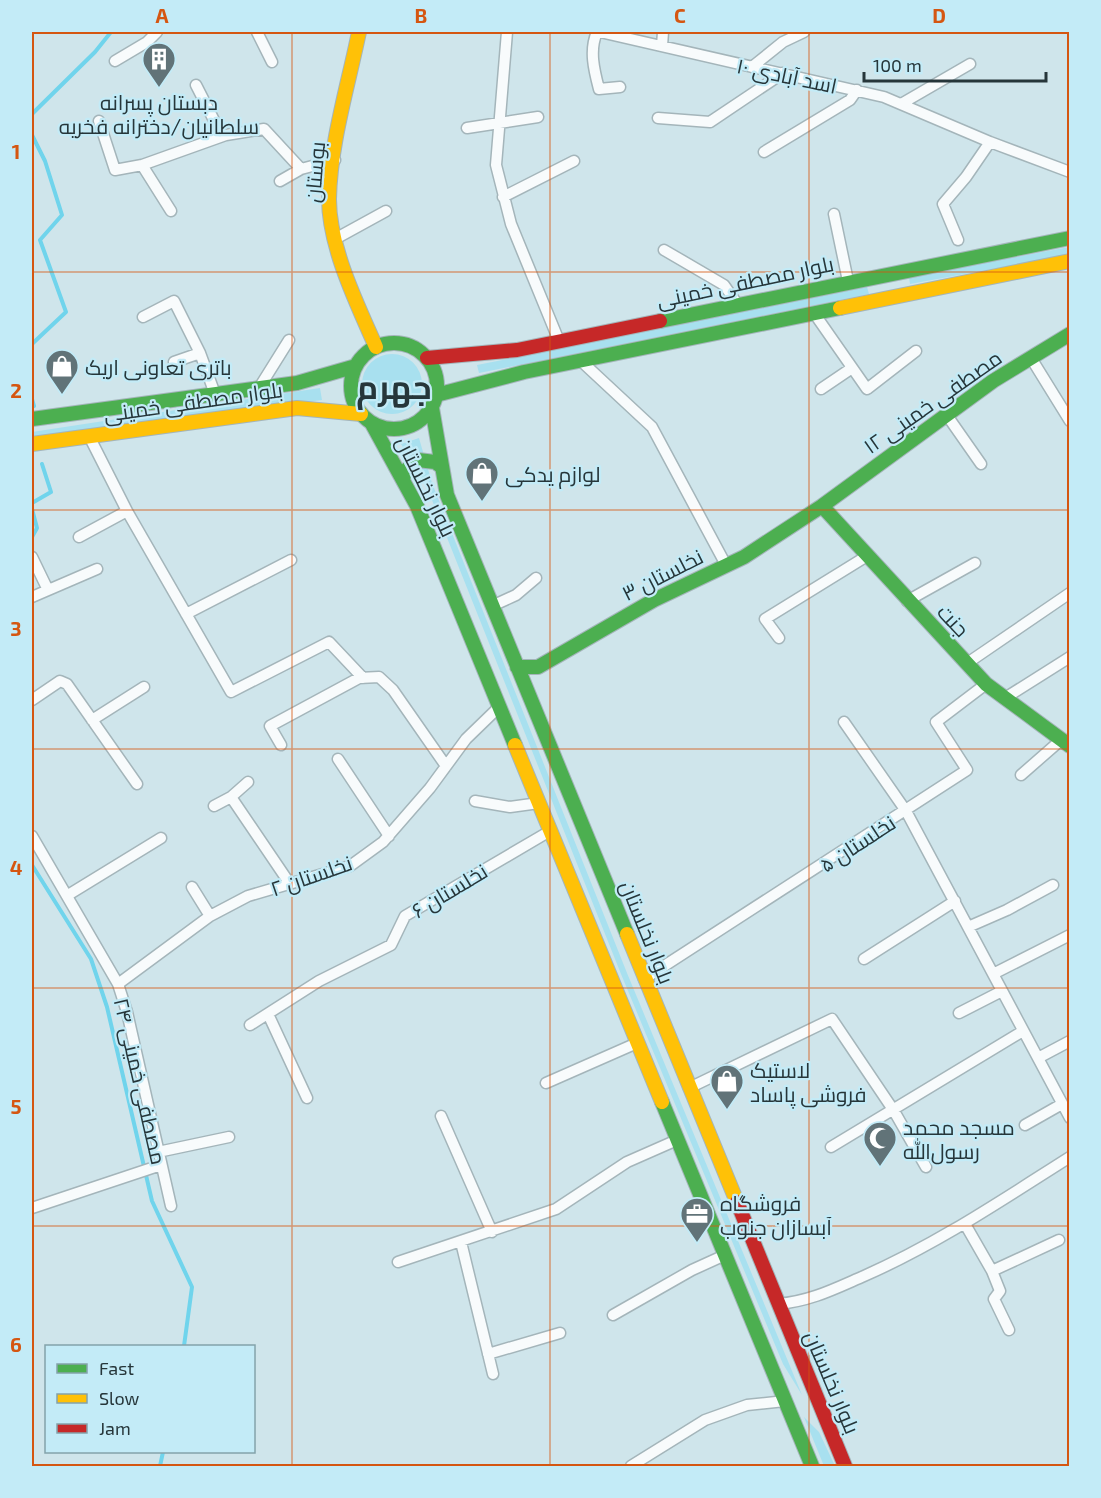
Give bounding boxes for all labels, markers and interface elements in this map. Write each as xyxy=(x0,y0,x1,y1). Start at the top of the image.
text: A xyxy=(155,3,169,27)
text: B xyxy=(415,3,427,27)
text: C xyxy=(674,3,686,27)
text: D xyxy=(932,3,946,27)
building icon: دبستان پسرانه سلطانیان/دخترانه فخریه xyxy=(141,41,177,88)
scale bar xyxy=(864,45,1046,83)
street label: اسد آبادی ۱۰ xyxy=(734,52,839,100)
text: 100 m xyxy=(873,54,922,76)
place label: دبستان پسرانه سلطانیان/دخترانه فخریه xyxy=(59,89,259,140)
text: 1 xyxy=(12,139,20,163)
street label: بوستان xyxy=(299,140,331,204)
street label: بلوار مصطفی خمینی xyxy=(654,250,836,314)
street label: مصطفی خمینی ۱۲ xyxy=(858,344,1007,460)
shop icon: باتری تعاونی اریک xyxy=(44,348,80,395)
place label: باتری تعاونی اریک xyxy=(85,354,232,381)
district label: جهرم xyxy=(356,366,432,410)
street label: بلوار مصطفی خمینی xyxy=(102,376,284,428)
text: 2 xyxy=(10,378,22,402)
street label: بلوار نخلستان xyxy=(390,431,462,541)
shop icon: لوازم یدکی xyxy=(464,455,500,502)
place label: لوازم یدکی xyxy=(505,461,600,489)
street label: نخلستان ۳ xyxy=(617,543,708,607)
street label: جنت xyxy=(933,599,975,641)
text: 3 xyxy=(10,616,22,640)
street label: نخلستان ۵ xyxy=(814,809,901,878)
street label: نخلستان ۲ xyxy=(267,849,356,903)
text: 4 xyxy=(10,855,23,879)
street label: نخلستان ۶ xyxy=(407,858,492,924)
street label: بلوار نخلستان xyxy=(614,877,680,988)
street label: مصطفی خمینی ۲۴ xyxy=(108,995,172,1167)
place label: لاستیک فروشی پاساد xyxy=(750,1057,867,1109)
shop icon: لاستیک فروشی پاساد xyxy=(709,1063,745,1110)
text: 5 xyxy=(10,1094,22,1118)
place label: مسجد محمد رسول‌الله xyxy=(903,1114,1015,1165)
mosque icon: مسجد محمد رسول‌الله xyxy=(862,1120,898,1167)
place label: فروشگاه آبسازان جنوب xyxy=(720,1190,832,1241)
office icon: فروشگاه آبسازان جنوب xyxy=(679,1196,715,1243)
street label: بلوار نخلستان xyxy=(798,1327,866,1438)
text: 6 xyxy=(10,1332,22,1356)
legend xyxy=(45,1345,255,1453)
text: Fast xyxy=(99,1357,134,1379)
text: Slow xyxy=(99,1387,140,1409)
text: Jam xyxy=(99,1417,131,1439)

